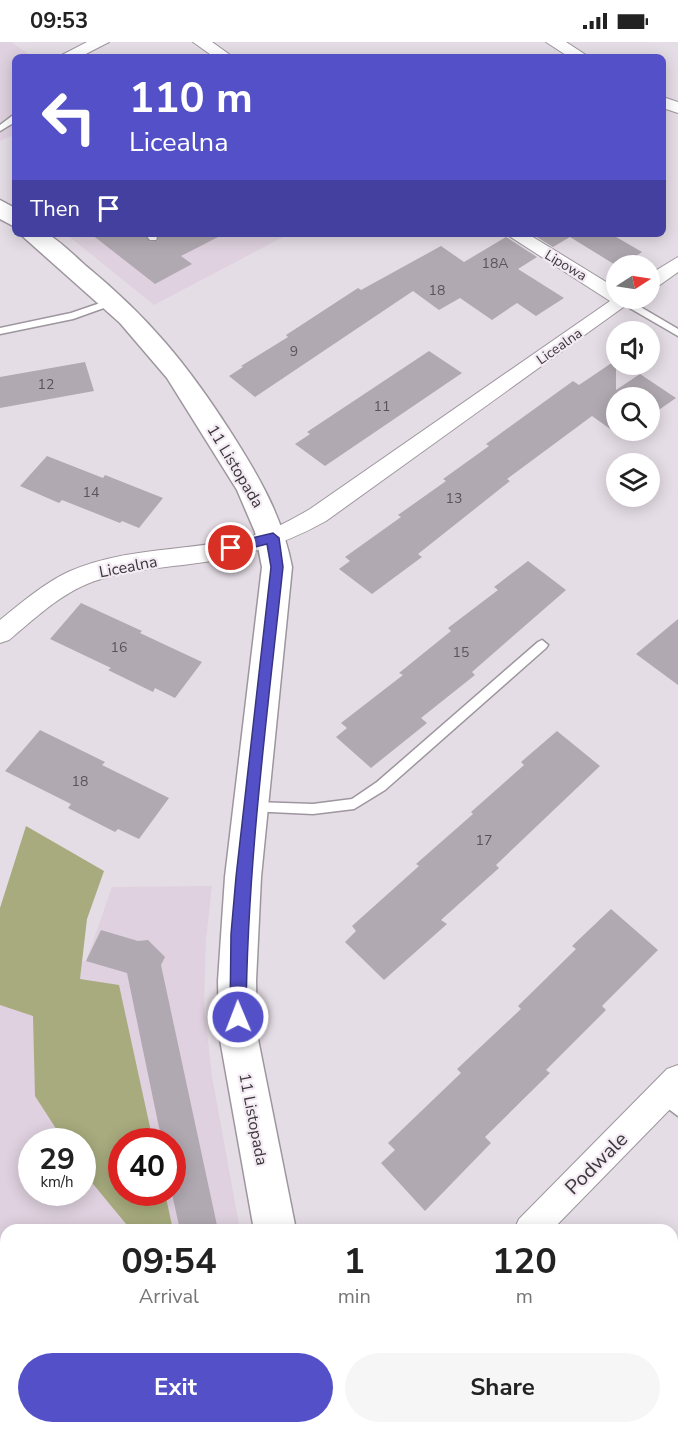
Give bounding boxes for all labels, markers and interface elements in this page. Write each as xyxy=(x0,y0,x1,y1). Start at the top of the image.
text: 09:53 xyxy=(30,6,88,36)
text: 110 m xyxy=(129,70,253,127)
icon: left xyxy=(30,78,108,156)
text: Licealna xyxy=(129,124,228,161)
icon: arrive xyxy=(92,192,125,225)
text: Then xyxy=(30,194,80,224)
street label: Lipowa xyxy=(541,246,590,285)
house number: 18A xyxy=(481,254,509,273)
north arrow xyxy=(606,255,660,309)
map controls xyxy=(606,255,660,507)
house number: 18 xyxy=(429,281,445,300)
button: sound xyxy=(606,321,660,375)
street label: Licealna xyxy=(533,324,586,369)
house number: 9 xyxy=(290,342,298,361)
house number: 12 xyxy=(38,375,54,394)
button: search xyxy=(606,387,660,441)
house number: 11 xyxy=(374,397,390,416)
street label: 11 Listopada xyxy=(202,421,269,512)
button: layers xyxy=(606,453,660,507)
house number: 14 xyxy=(83,483,99,502)
house number: 13 xyxy=(446,489,462,508)
pin xyxy=(205,522,256,573)
icon: arrive xyxy=(214,531,247,564)
street label: Licealna xyxy=(97,551,159,583)
house number: 16 xyxy=(111,638,127,657)
house number: 15 xyxy=(453,643,469,662)
house number: 18 xyxy=(72,772,88,791)
house number: 17 xyxy=(476,831,492,850)
position arrow xyxy=(206,985,270,1049)
street label: 11 Listopada xyxy=(233,1071,273,1167)
street label: Podwale xyxy=(559,1126,634,1201)
speed limit sign: 40 xyxy=(108,1128,186,1206)
text: 29 xyxy=(39,1139,75,1180)
text: km/h xyxy=(40,1172,74,1192)
text: 09:54 xyxy=(121,1237,217,1286)
text: 1 xyxy=(343,1237,365,1286)
text: 120 xyxy=(492,1237,557,1286)
text: Arrival xyxy=(139,1283,199,1310)
text: min xyxy=(338,1283,371,1310)
text: m xyxy=(516,1283,533,1310)
button: Exit xyxy=(18,1353,333,1422)
button: Share xyxy=(345,1353,660,1422)

